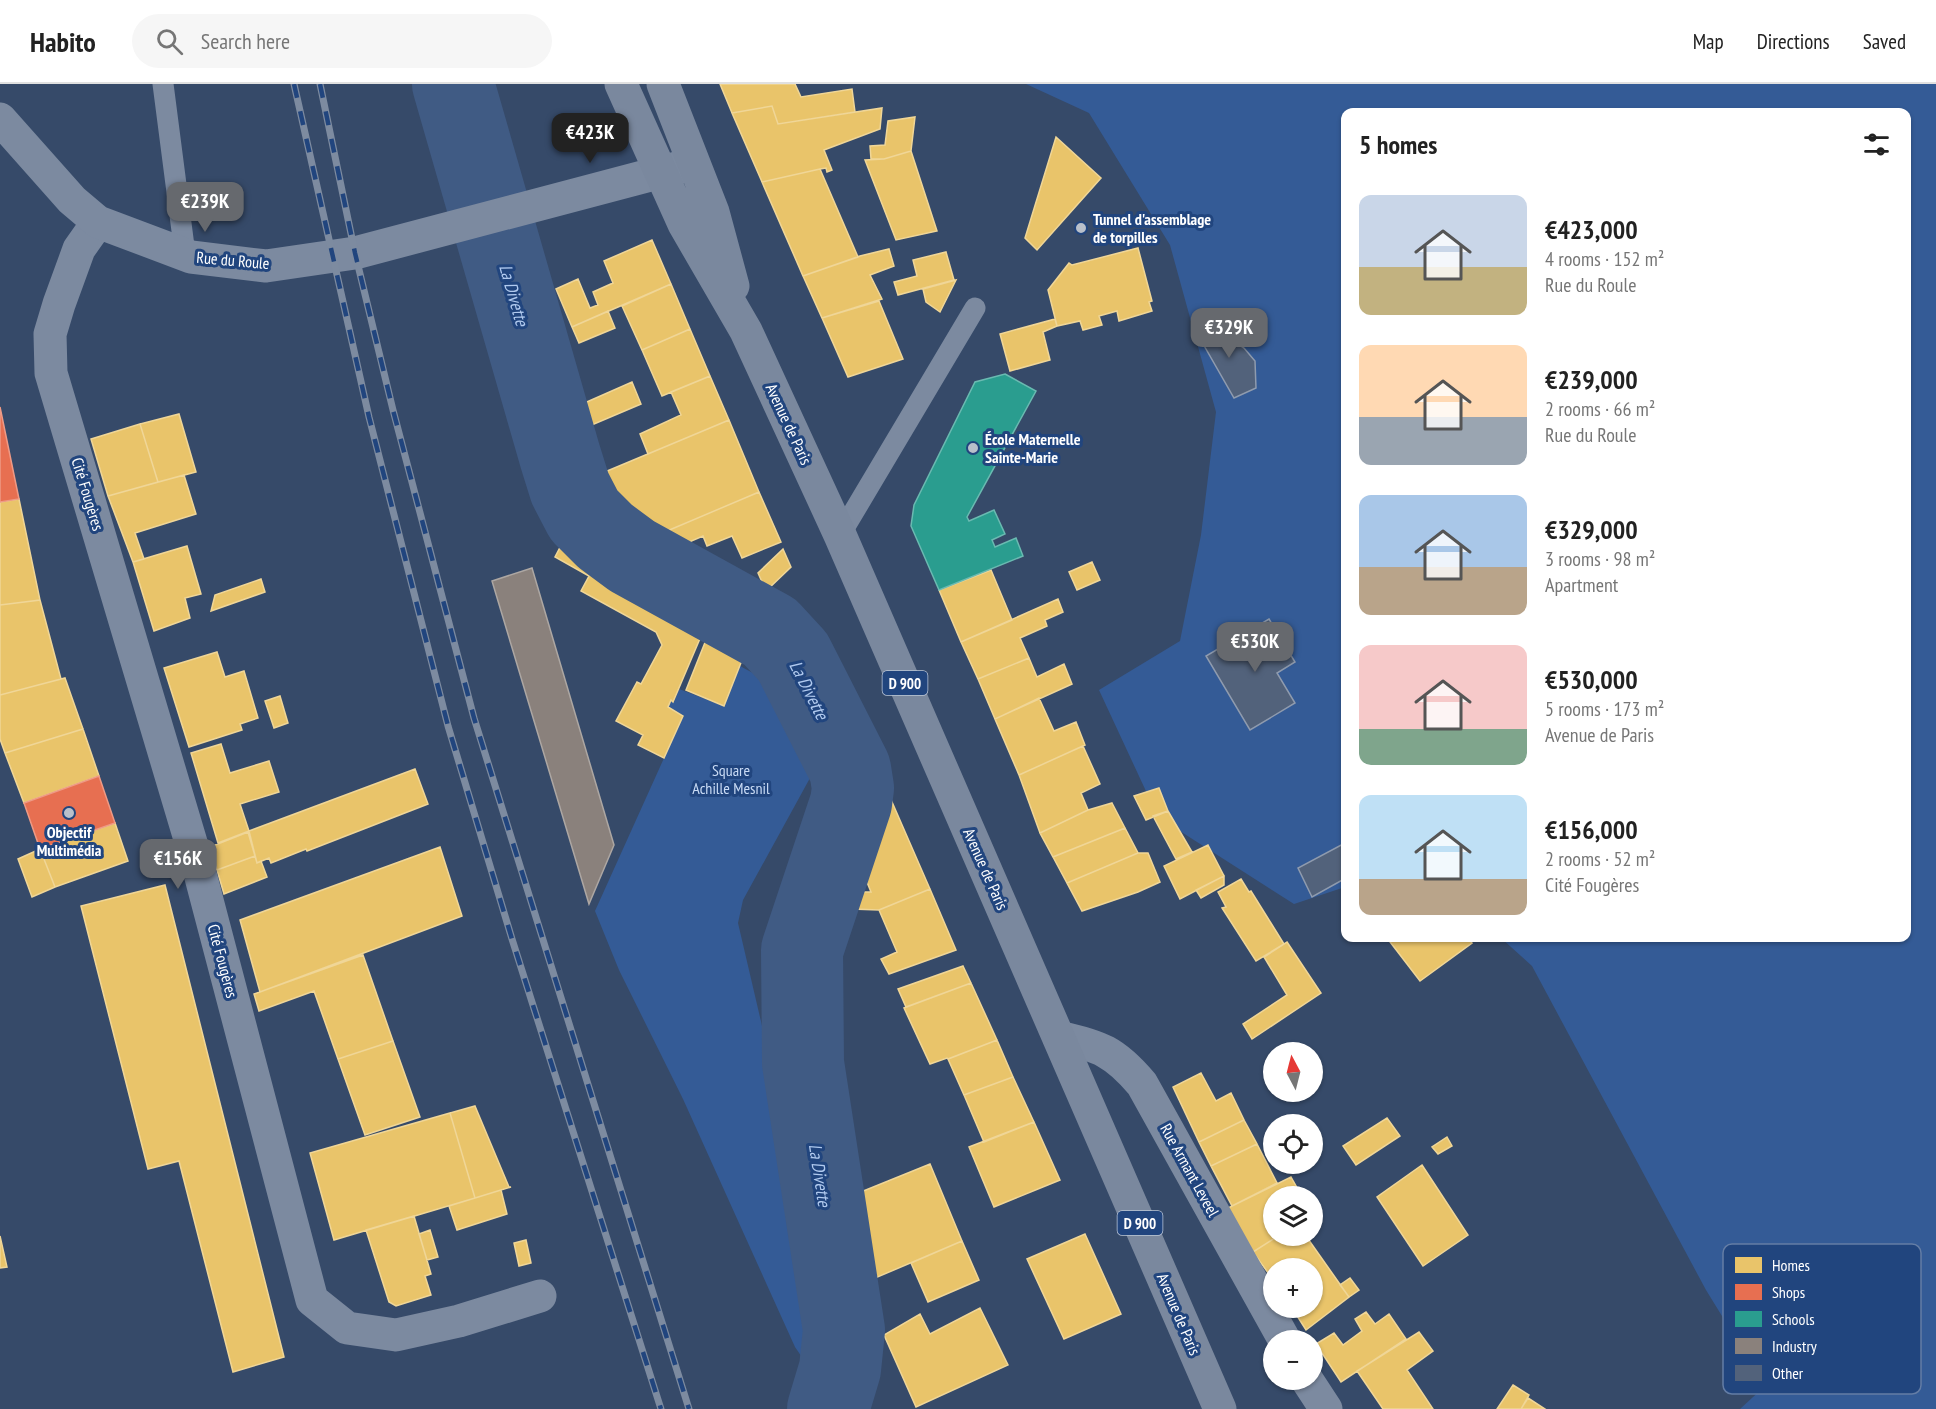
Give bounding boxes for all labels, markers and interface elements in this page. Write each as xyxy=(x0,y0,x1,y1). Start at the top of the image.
search box xyxy=(132,14,552,68)
text: Habito xyxy=(30,23,96,60)
icon: search xyxy=(153,25,186,58)
text: Search here xyxy=(201,27,290,55)
text: Map xyxy=(1693,28,1724,55)
text: Directions xyxy=(1757,28,1830,55)
text: Saved xyxy=(1863,28,1906,55)
pin: €423K xyxy=(548,113,632,164)
text: €423K xyxy=(566,119,614,145)
text: 5 homes xyxy=(1359,128,1437,161)
icon: filters xyxy=(1860,128,1893,161)
pin: €239K xyxy=(163,182,247,233)
text: €239K xyxy=(181,188,229,214)
place label: Tunnel d'assemblage de torpilles xyxy=(1093,209,1211,247)
text: €423,000 xyxy=(1545,213,1638,246)
icon: home xyxy=(1407,219,1479,291)
marker: Tunnel d'assemblage de torpilles xyxy=(1074,221,1088,235)
text: 4 rooms · 152 m² xyxy=(1545,246,1664,272)
street label: Rue du Roule xyxy=(196,247,270,273)
water label: La Divette xyxy=(494,261,534,330)
text: Rue du Roule xyxy=(1545,272,1636,298)
pin: €329K xyxy=(1187,308,1271,359)
text: €329K xyxy=(1205,314,1253,340)
text: €239,000 xyxy=(1545,363,1638,396)
icon: home xyxy=(1407,369,1479,441)
street label: Avenue de Paris xyxy=(762,380,816,468)
text: 2 rooms · 66 m² xyxy=(1545,396,1655,422)
text: Rue du Roule xyxy=(1545,422,1636,448)
place label: École Maternelle Sainte-Marie xyxy=(985,429,1081,467)
marker: École Maternelle Sainte-Marie xyxy=(966,441,980,455)
street label: Cité Fougères xyxy=(67,455,109,533)
text: €329,000 xyxy=(1545,513,1638,546)
icon: home xyxy=(1407,519,1479,591)
text: 3 rooms · 98 m² xyxy=(1545,546,1655,572)
text: Apartment xyxy=(1545,572,1618,598)
pin: €530K xyxy=(1213,622,1297,673)
text: €530K xyxy=(1231,628,1279,654)
water label: La Divette xyxy=(784,657,834,725)
text: €530,000 xyxy=(1545,663,1638,696)
icon: home xyxy=(1407,669,1479,741)
road number: D 900 xyxy=(882,671,928,695)
text: 5 rooms · 173 m² xyxy=(1545,696,1664,722)
text: Avenue de Paris xyxy=(1545,722,1654,748)
park label: Square Achille Mesnil xyxy=(692,760,770,798)
marker: Objectif Multimédia xyxy=(62,806,76,820)
text: €156,000 xyxy=(1545,813,1638,846)
icon: home xyxy=(1407,819,1479,891)
place label: Objectif Multimédia xyxy=(37,822,102,860)
street label: Avenue de Paris xyxy=(959,825,1013,913)
pin: €156K xyxy=(136,839,220,890)
text: €156K xyxy=(154,845,202,871)
text: 2 rooms · 52 m² xyxy=(1545,846,1655,872)
text: Cité Fougères xyxy=(1545,872,1639,898)
street label: Cité Fougères xyxy=(204,922,242,1000)
north arrow xyxy=(1263,1042,1323,1102)
map controls xyxy=(1263,1042,1323,1390)
button: locate xyxy=(1263,1114,1323,1174)
street label: Rue Armant Leveel xyxy=(1156,1120,1224,1220)
water label: La Divette xyxy=(804,1142,837,1210)
button: layers xyxy=(1263,1186,1323,1246)
road number: D 900 xyxy=(1118,1211,1162,1235)
legend xyxy=(1723,1244,1921,1394)
text: Homes xyxy=(1772,1255,1810,1275)
button: + xyxy=(1263,1258,1323,1318)
street label: Avenue de Paris xyxy=(1153,1270,1205,1358)
text: Shops xyxy=(1772,1282,1805,1302)
text: Schools xyxy=(1772,1309,1815,1329)
button: − xyxy=(1263,1330,1323,1390)
text: Industry xyxy=(1772,1336,1817,1356)
text: Other xyxy=(1772,1363,1804,1383)

